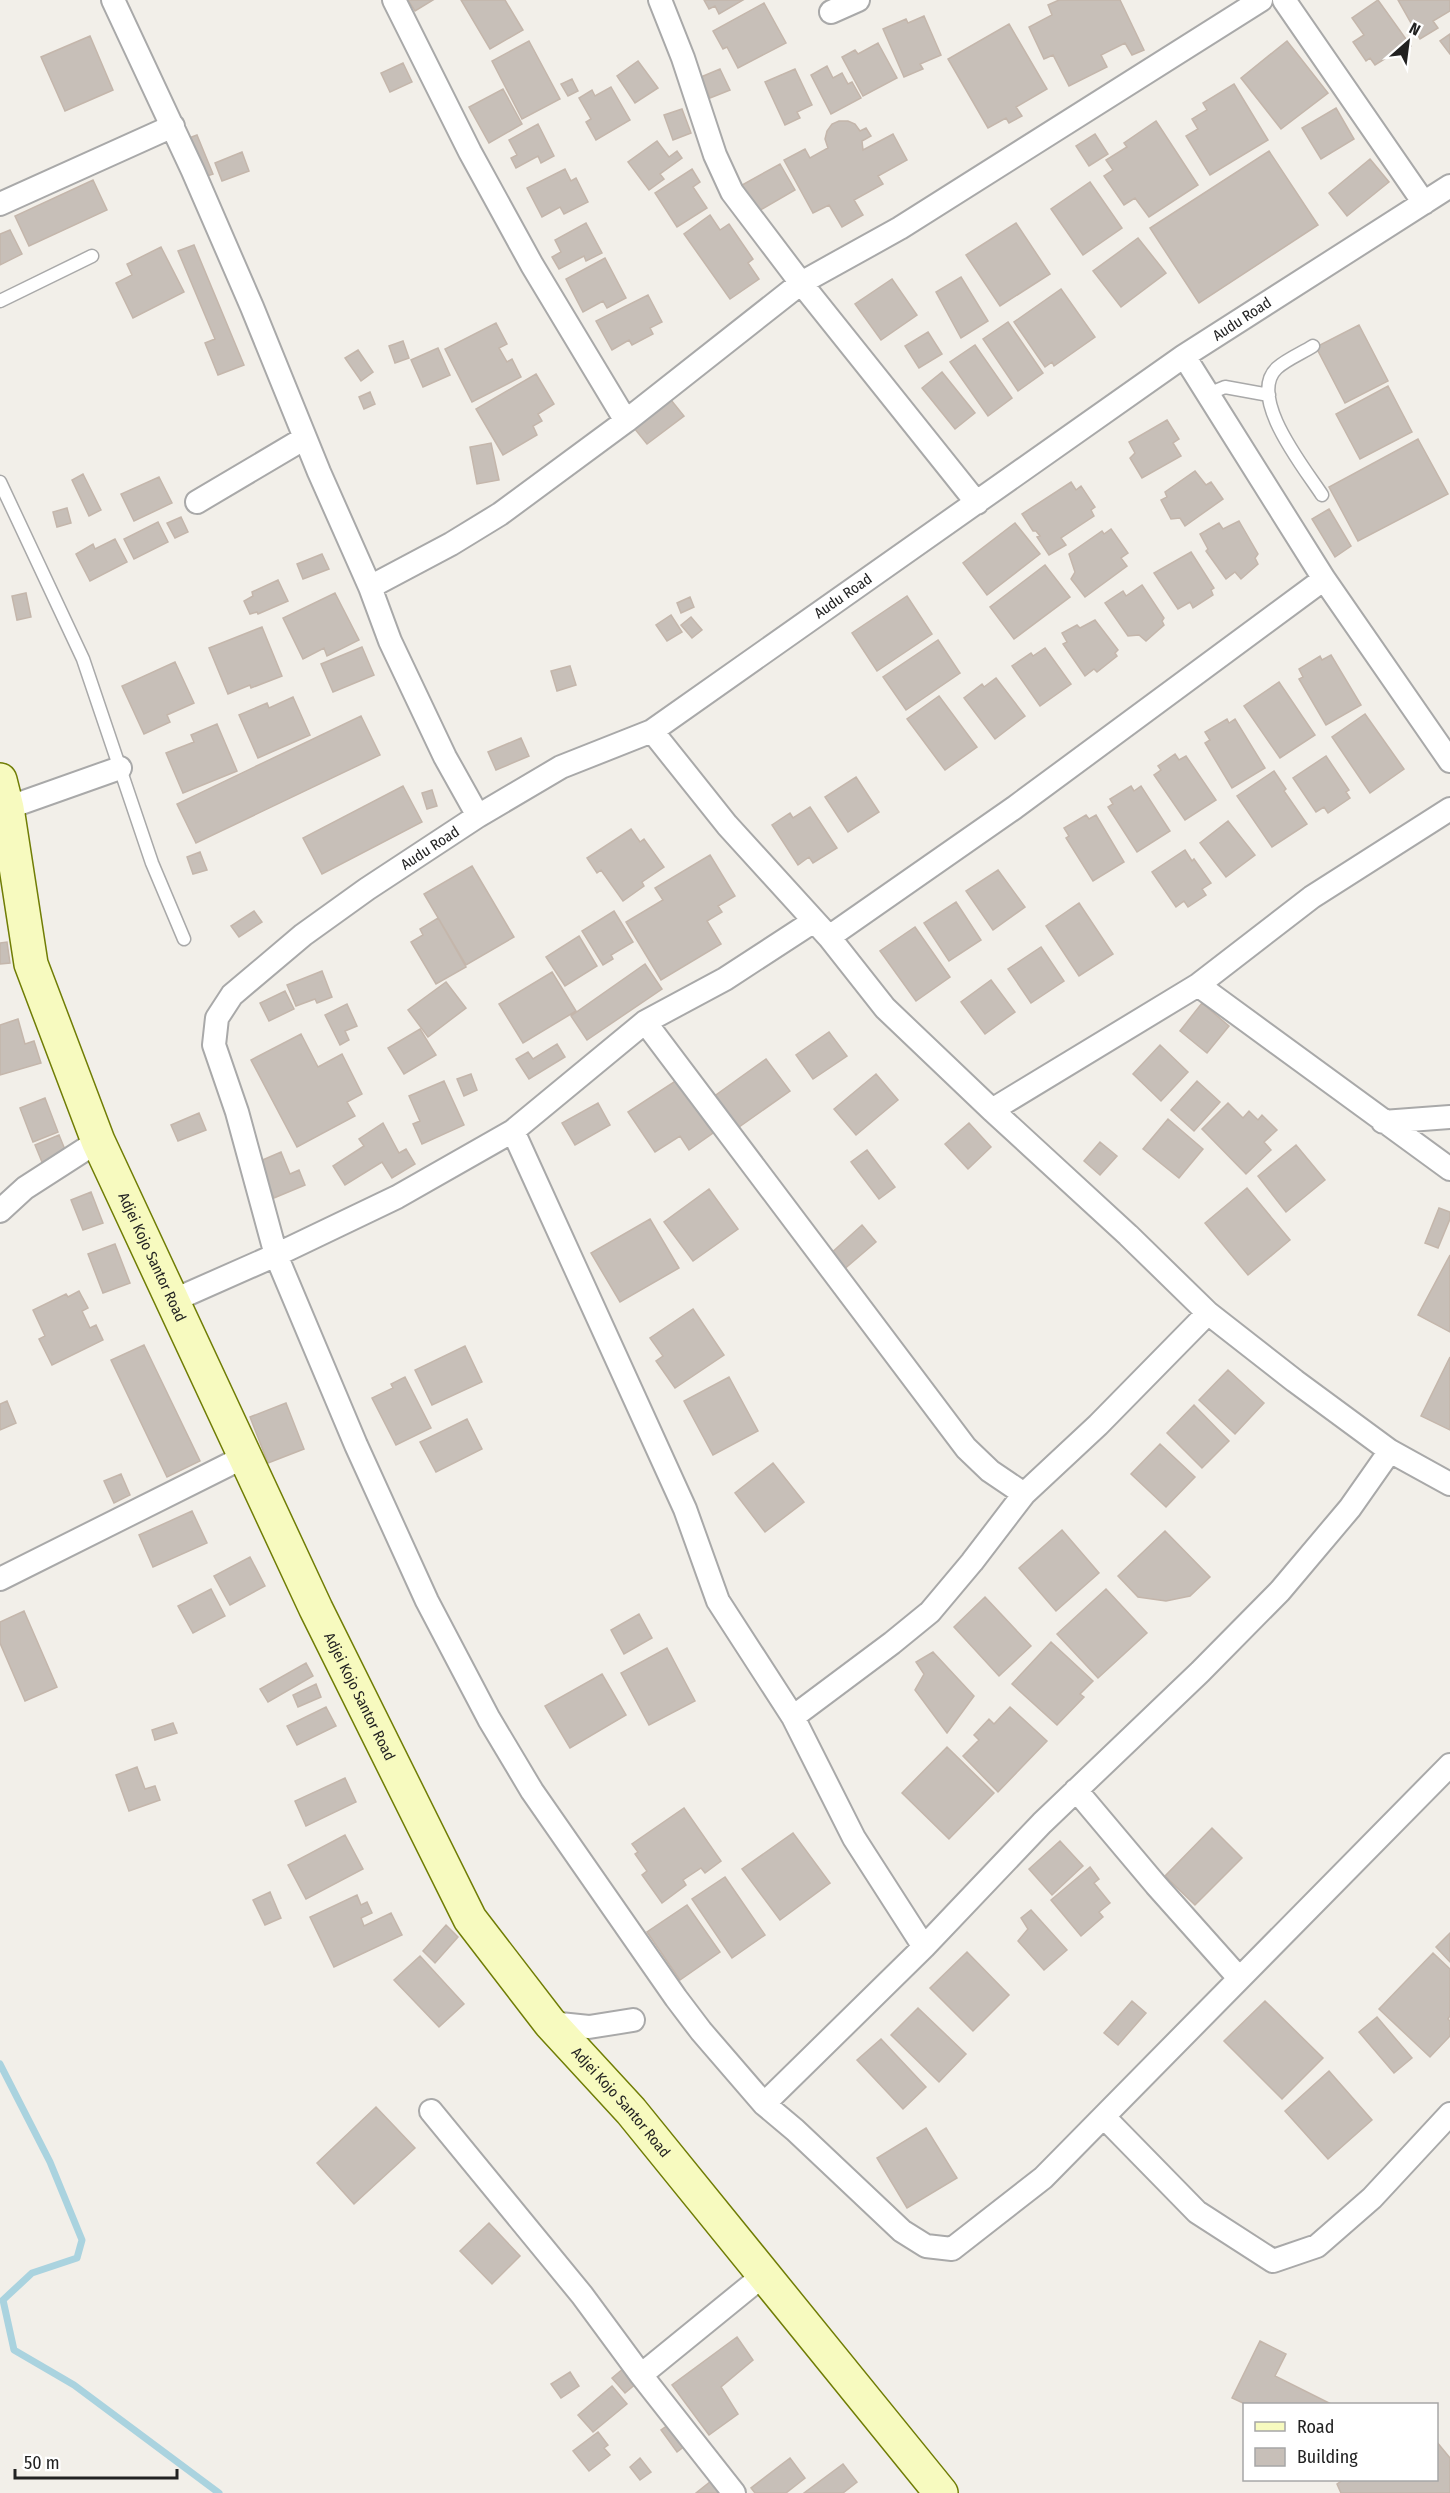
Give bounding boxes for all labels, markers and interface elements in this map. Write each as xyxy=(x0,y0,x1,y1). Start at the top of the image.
north arrow xyxy=(1378,12,1438,72)
text: N xyxy=(1406,19,1424,40)
street label: Audu Road xyxy=(1209,293,1275,345)
street label: Audu Road xyxy=(811,570,875,622)
street label: Audu Road xyxy=(397,822,463,874)
street label: Adjei Kojo Santor Road xyxy=(114,1190,190,1325)
street label: Adjei Kojo Santor Road xyxy=(320,1630,399,1763)
street label: Adjei Kojo Santor Road xyxy=(568,2044,674,2161)
legend xyxy=(1243,2403,1438,2481)
text: Road xyxy=(1297,2416,1334,2438)
scale bar xyxy=(15,2442,177,2480)
text: Building xyxy=(1297,2446,1358,2468)
text: 50 m xyxy=(24,2452,60,2474)

